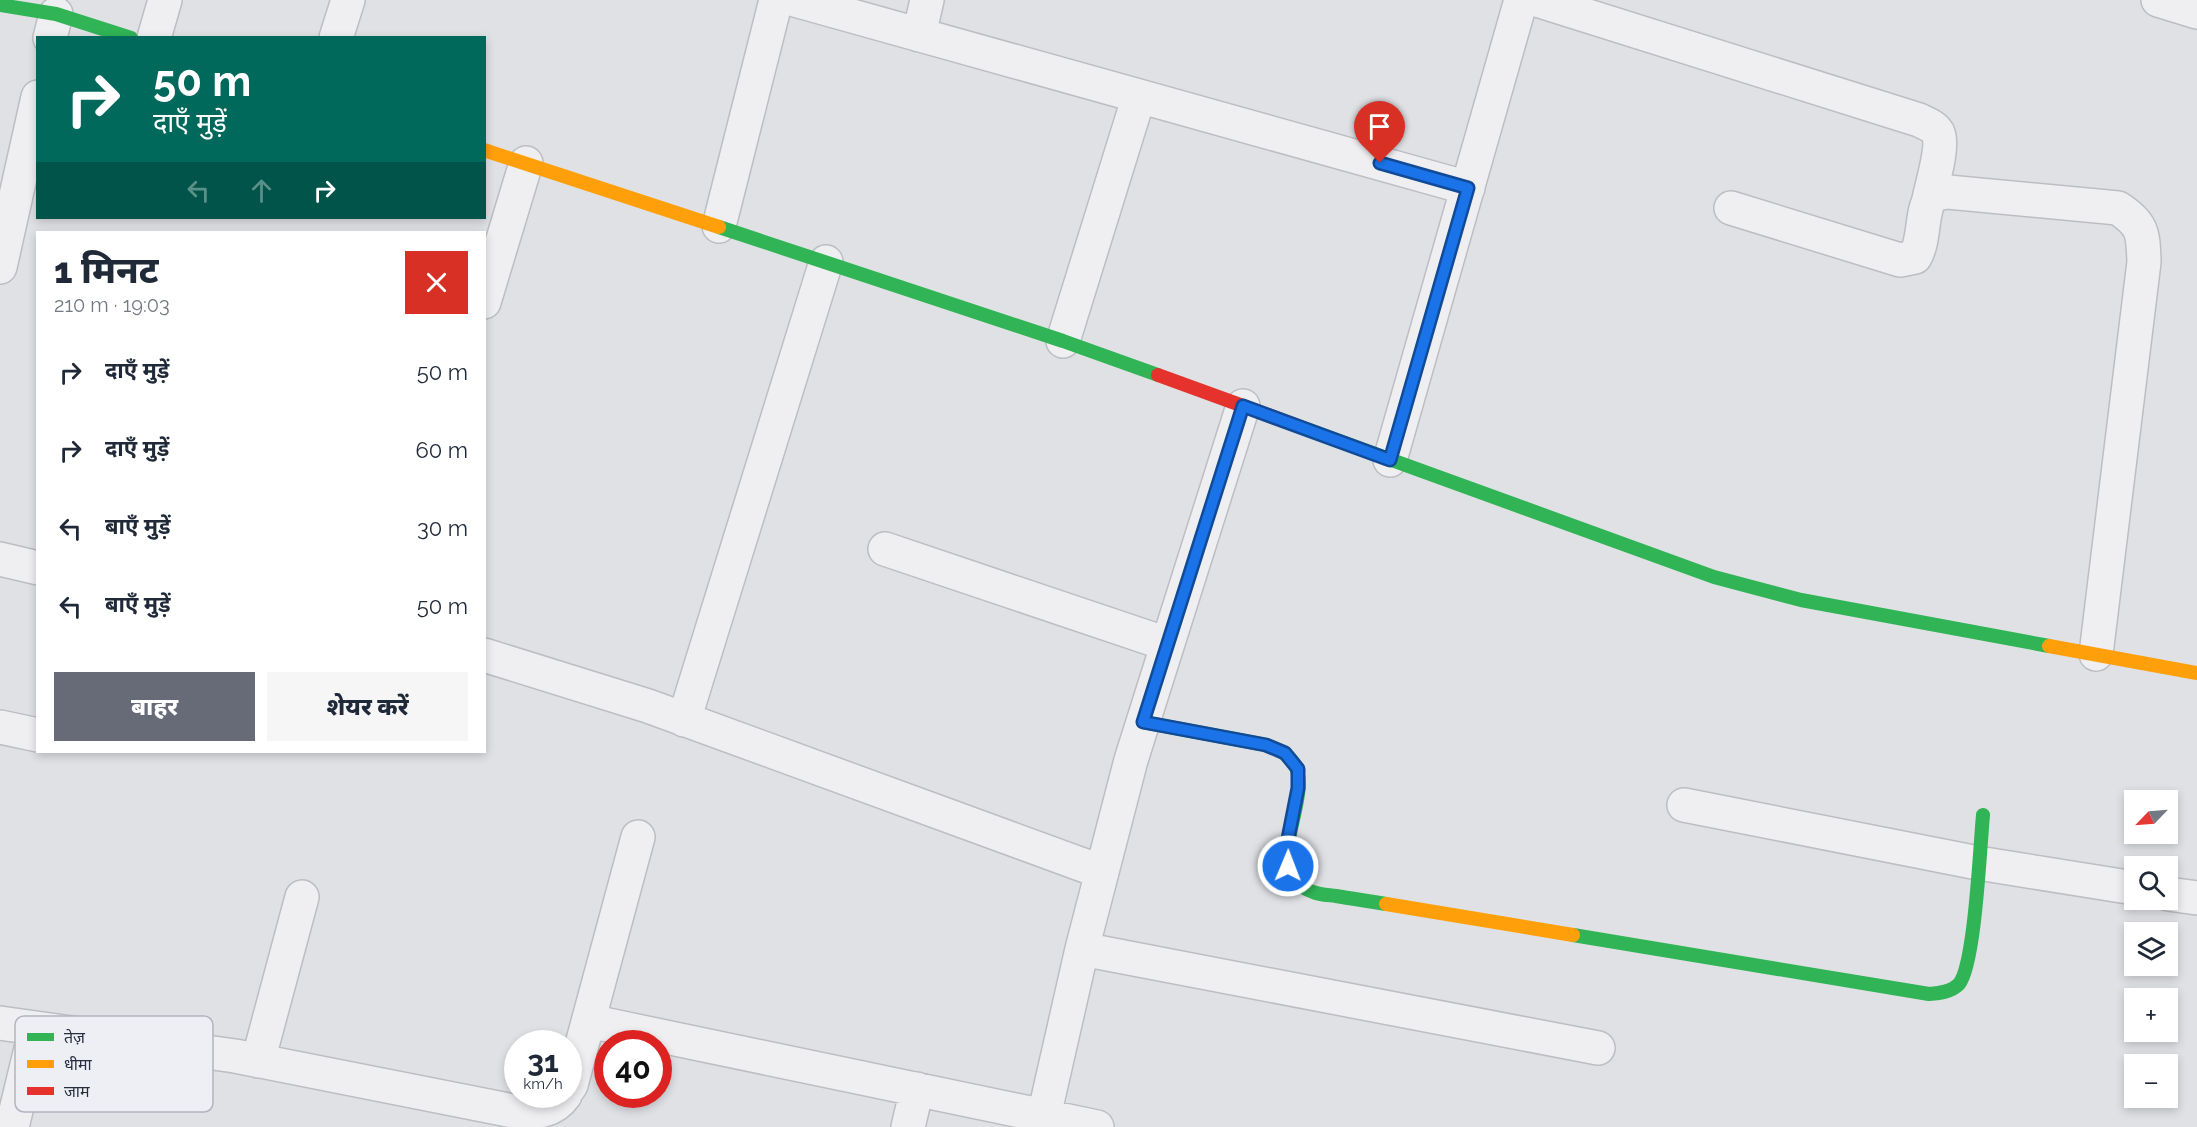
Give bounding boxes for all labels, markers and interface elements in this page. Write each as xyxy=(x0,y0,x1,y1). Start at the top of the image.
text: 50 m xyxy=(153,57,251,106)
icon: right xyxy=(54,60,132,138)
pin xyxy=(1354,101,1405,163)
text: दाएँ मुड़ें xyxy=(153,107,227,138)
icon: arrive xyxy=(1363,110,1396,143)
icon: left xyxy=(182,174,215,207)
icon: ahead xyxy=(245,174,278,207)
icon: right xyxy=(308,174,341,207)
text: 1 मिनट xyxy=(54,249,159,291)
button: close xyxy=(405,251,468,314)
text: 210 m · 19:03 xyxy=(54,293,170,317)
icon: right xyxy=(54,356,87,389)
text: दाएँ मुड़ें xyxy=(105,357,169,383)
text: 50 m xyxy=(417,359,468,385)
icon: right xyxy=(54,434,87,467)
text: दाएँ मुड़ें xyxy=(105,435,169,461)
text: 60 m xyxy=(415,437,468,463)
icon: left xyxy=(54,512,87,545)
text: बाएँ मुड़ें xyxy=(105,513,171,539)
text: 30 m xyxy=(417,515,468,541)
icon: left xyxy=(54,590,87,623)
text: बाएँ मुड़ें xyxy=(105,591,171,617)
text: 50 m xyxy=(417,593,468,619)
button: बाहर xyxy=(54,672,255,741)
button: शेयर करें xyxy=(267,672,468,741)
north arrow xyxy=(2124,790,2178,844)
map controls xyxy=(2124,790,2178,1108)
position arrow xyxy=(1256,834,1320,898)
button: search xyxy=(2124,856,2178,910)
button: layers xyxy=(2124,922,2178,976)
button: + xyxy=(2124,988,2178,1042)
legend xyxy=(15,1016,213,1112)
text: तेज़ xyxy=(64,1028,86,1047)
speed limit sign: 40 xyxy=(594,1030,672,1108)
text: 31 xyxy=(527,1044,559,1079)
button: − xyxy=(2124,1054,2178,1108)
text: धीमा xyxy=(64,1055,93,1074)
text: km/h xyxy=(523,1075,563,1093)
text: जाम xyxy=(64,1082,90,1101)

